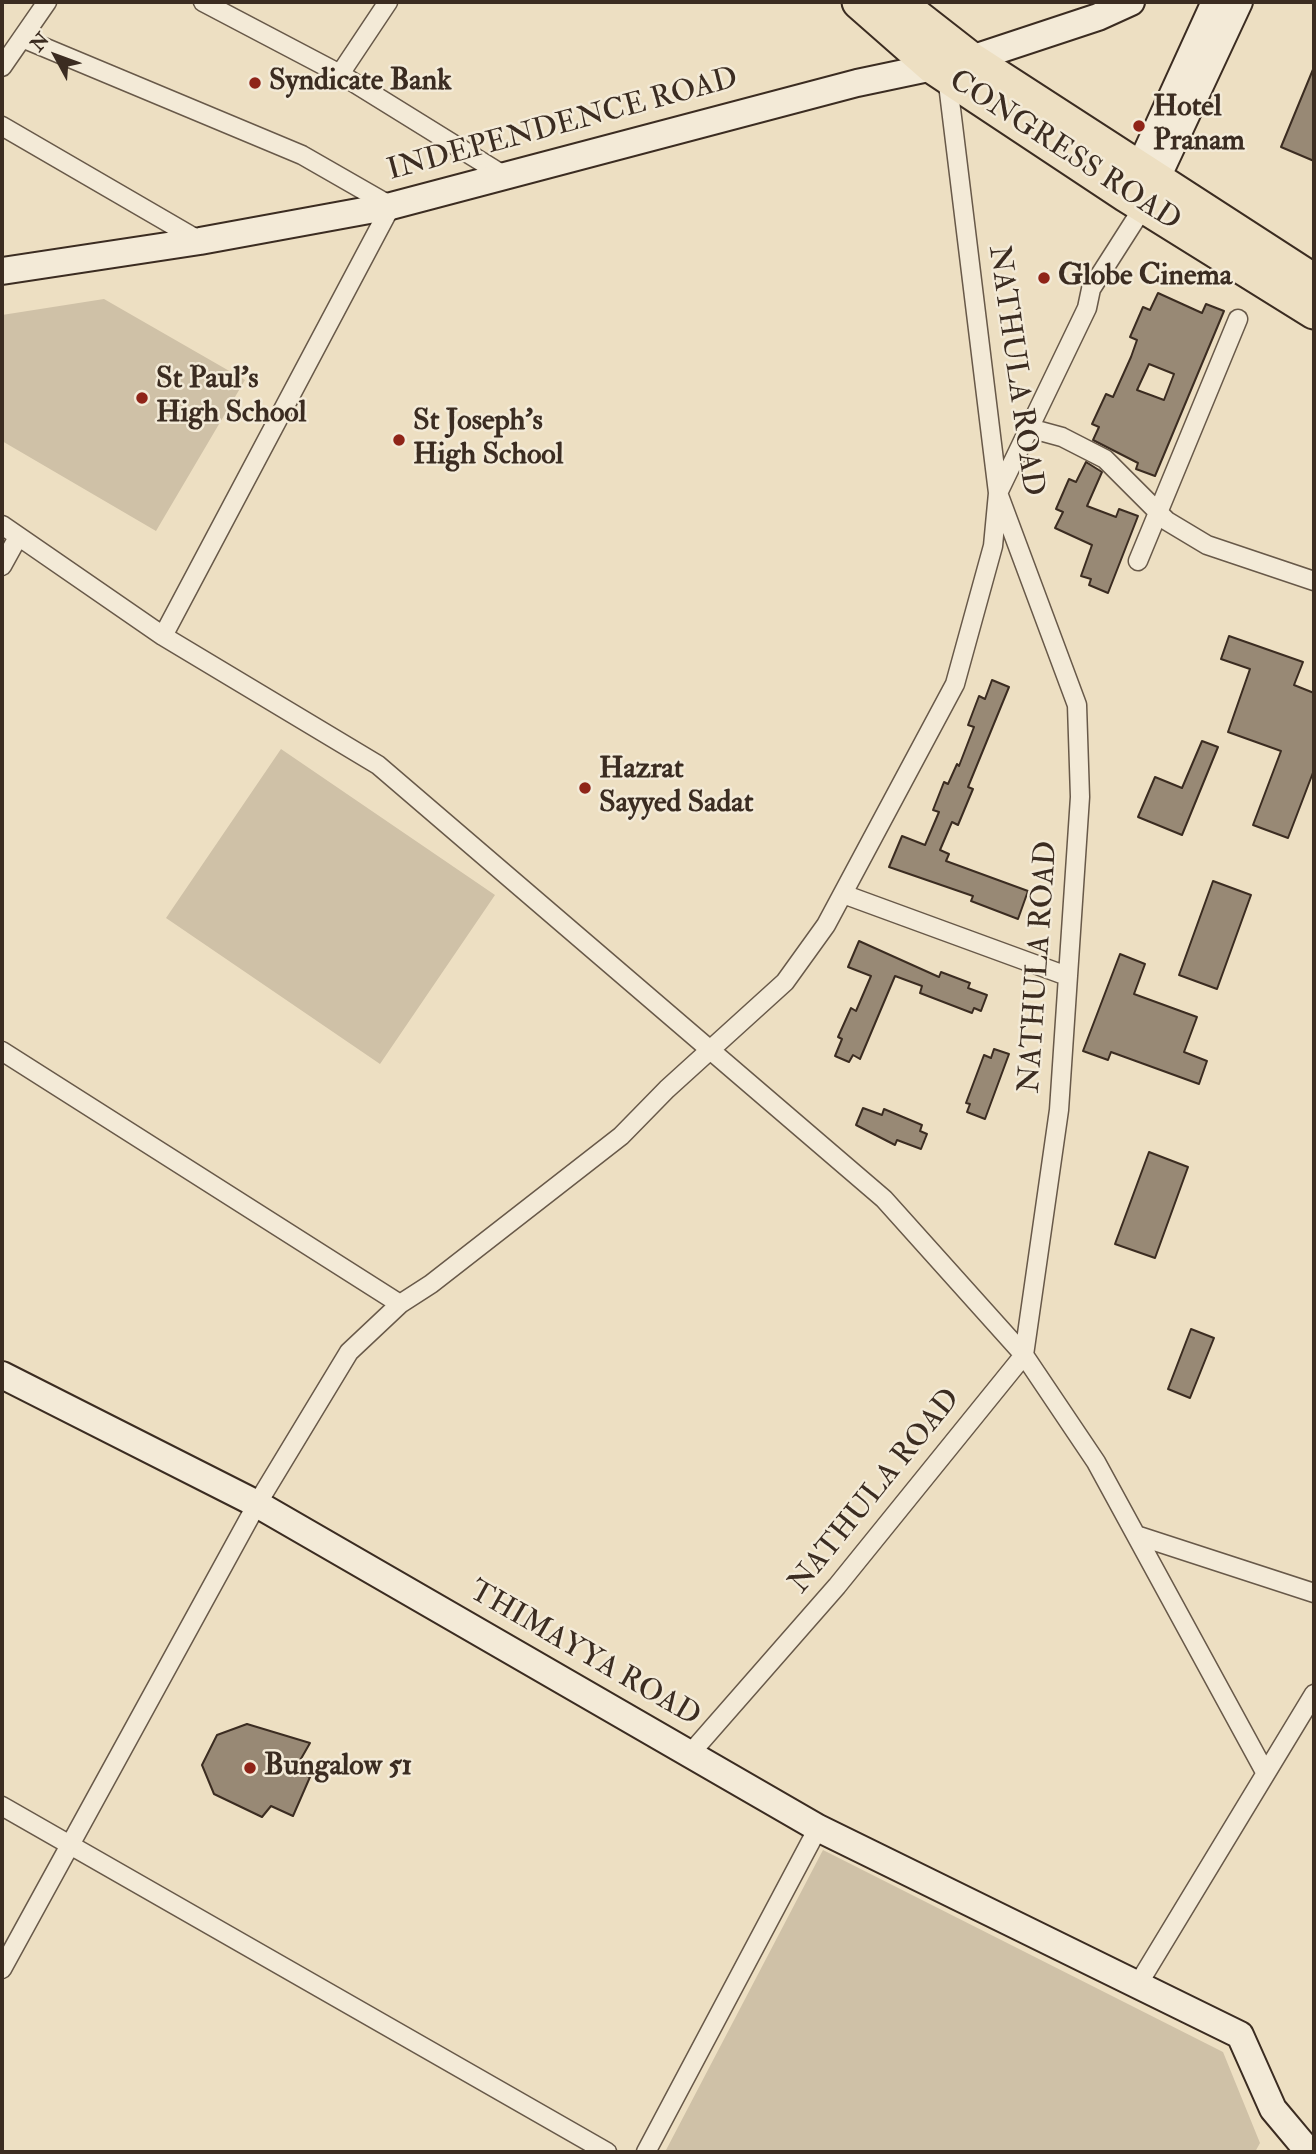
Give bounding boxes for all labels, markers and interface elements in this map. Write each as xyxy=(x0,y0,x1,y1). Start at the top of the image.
north arrow xyxy=(21,21,91,91)
text: N xyxy=(26,28,55,57)
street label: INDEPENDENCE ROAD xyxy=(384,62,742,190)
street label: CONGRESS ROAD xyxy=(941,64,1187,240)
place label: Syndicate Bank xyxy=(269,65,452,101)
marker: Syndicate Bank xyxy=(247,75,263,91)
place label: Hotel Pranam xyxy=(1153,91,1245,162)
marker: Hotel Pranam xyxy=(1131,118,1147,134)
street label: NATHULA ROAD xyxy=(979,243,1049,499)
place label: Globe Cinema xyxy=(1058,260,1232,296)
marker: Globe Cinema xyxy=(1036,270,1052,286)
place label: St Paul's High School xyxy=(156,363,306,434)
marker: St Paul's High School xyxy=(134,390,150,406)
place label: St Joseph's High School xyxy=(413,405,563,476)
marker: St Joseph's High School xyxy=(391,432,407,448)
place label: Hazrat Sayyed Sadat xyxy=(599,753,753,824)
marker: Hazrat Sayyed Sadat xyxy=(577,780,593,796)
street label: NATHULA ROAD xyxy=(1013,840,1067,1094)
street label: NATHULA ROAD xyxy=(783,1383,969,1601)
street label: THIMAYYA ROAD xyxy=(462,1574,706,1736)
place label: Bungalow 51 xyxy=(264,1750,412,1786)
marker: Bungalow 51 xyxy=(242,1760,258,1776)

